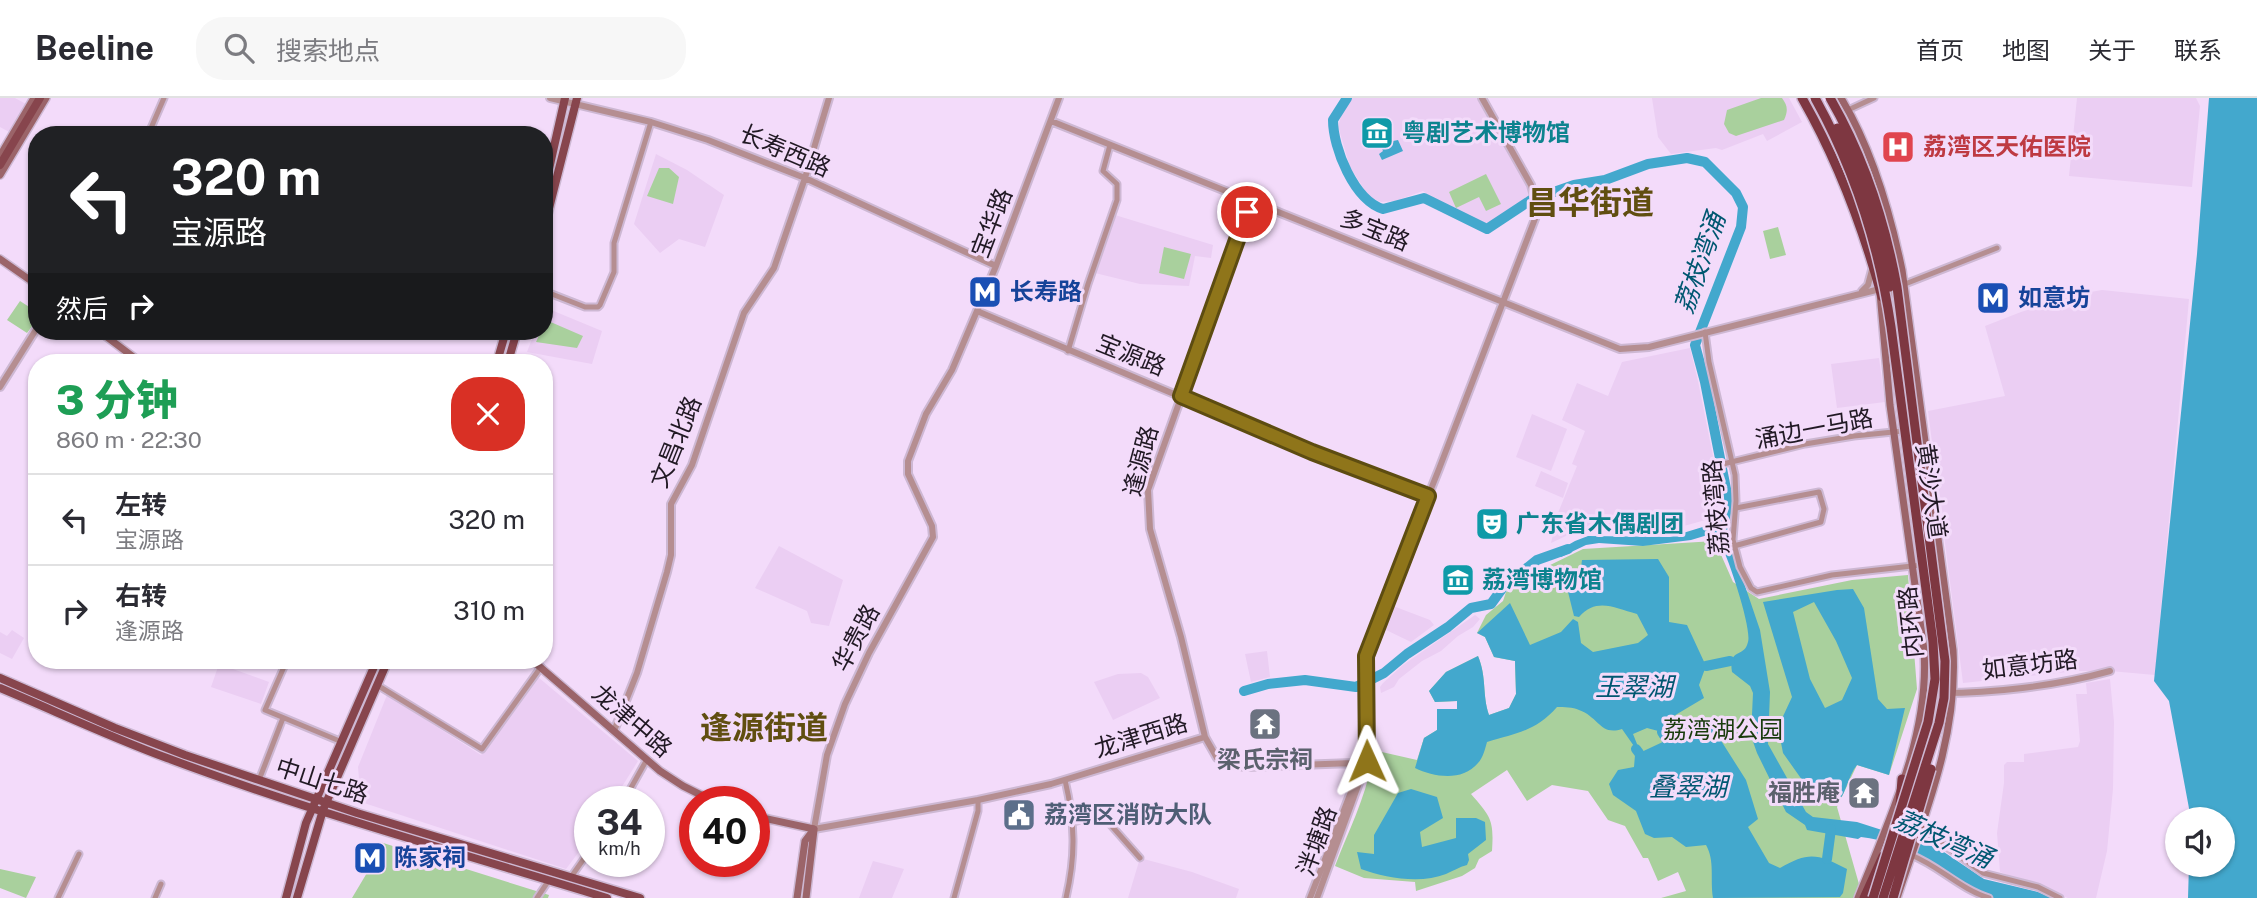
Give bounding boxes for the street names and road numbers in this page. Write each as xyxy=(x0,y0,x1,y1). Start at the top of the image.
street label: 长寿西路 xyxy=(736,118,835,182)
street label: 宝华路 xyxy=(965,184,1017,261)
street label: 多宝路 xyxy=(1337,203,1414,256)
street label: 宝源路 xyxy=(1093,328,1170,381)
street label: 文昌北路 xyxy=(644,392,706,491)
street label: 涌边一马路 xyxy=(1752,403,1875,453)
street label: 逢源路 xyxy=(1117,422,1163,499)
street label: 黄沙大道 xyxy=(1911,441,1953,540)
street label: 荔枝湾路 xyxy=(1697,458,1733,556)
street label: 内环路 xyxy=(1892,585,1928,659)
street label: 华贵路 xyxy=(826,599,884,676)
street label: 如意坊路 xyxy=(1981,644,2079,684)
street label: 龙津中路 xyxy=(587,678,678,762)
street label: 龙津西路 xyxy=(1091,708,1191,762)
street label: 中山七路 xyxy=(272,752,372,808)
street label: 泮塘路 xyxy=(1291,802,1342,879)

